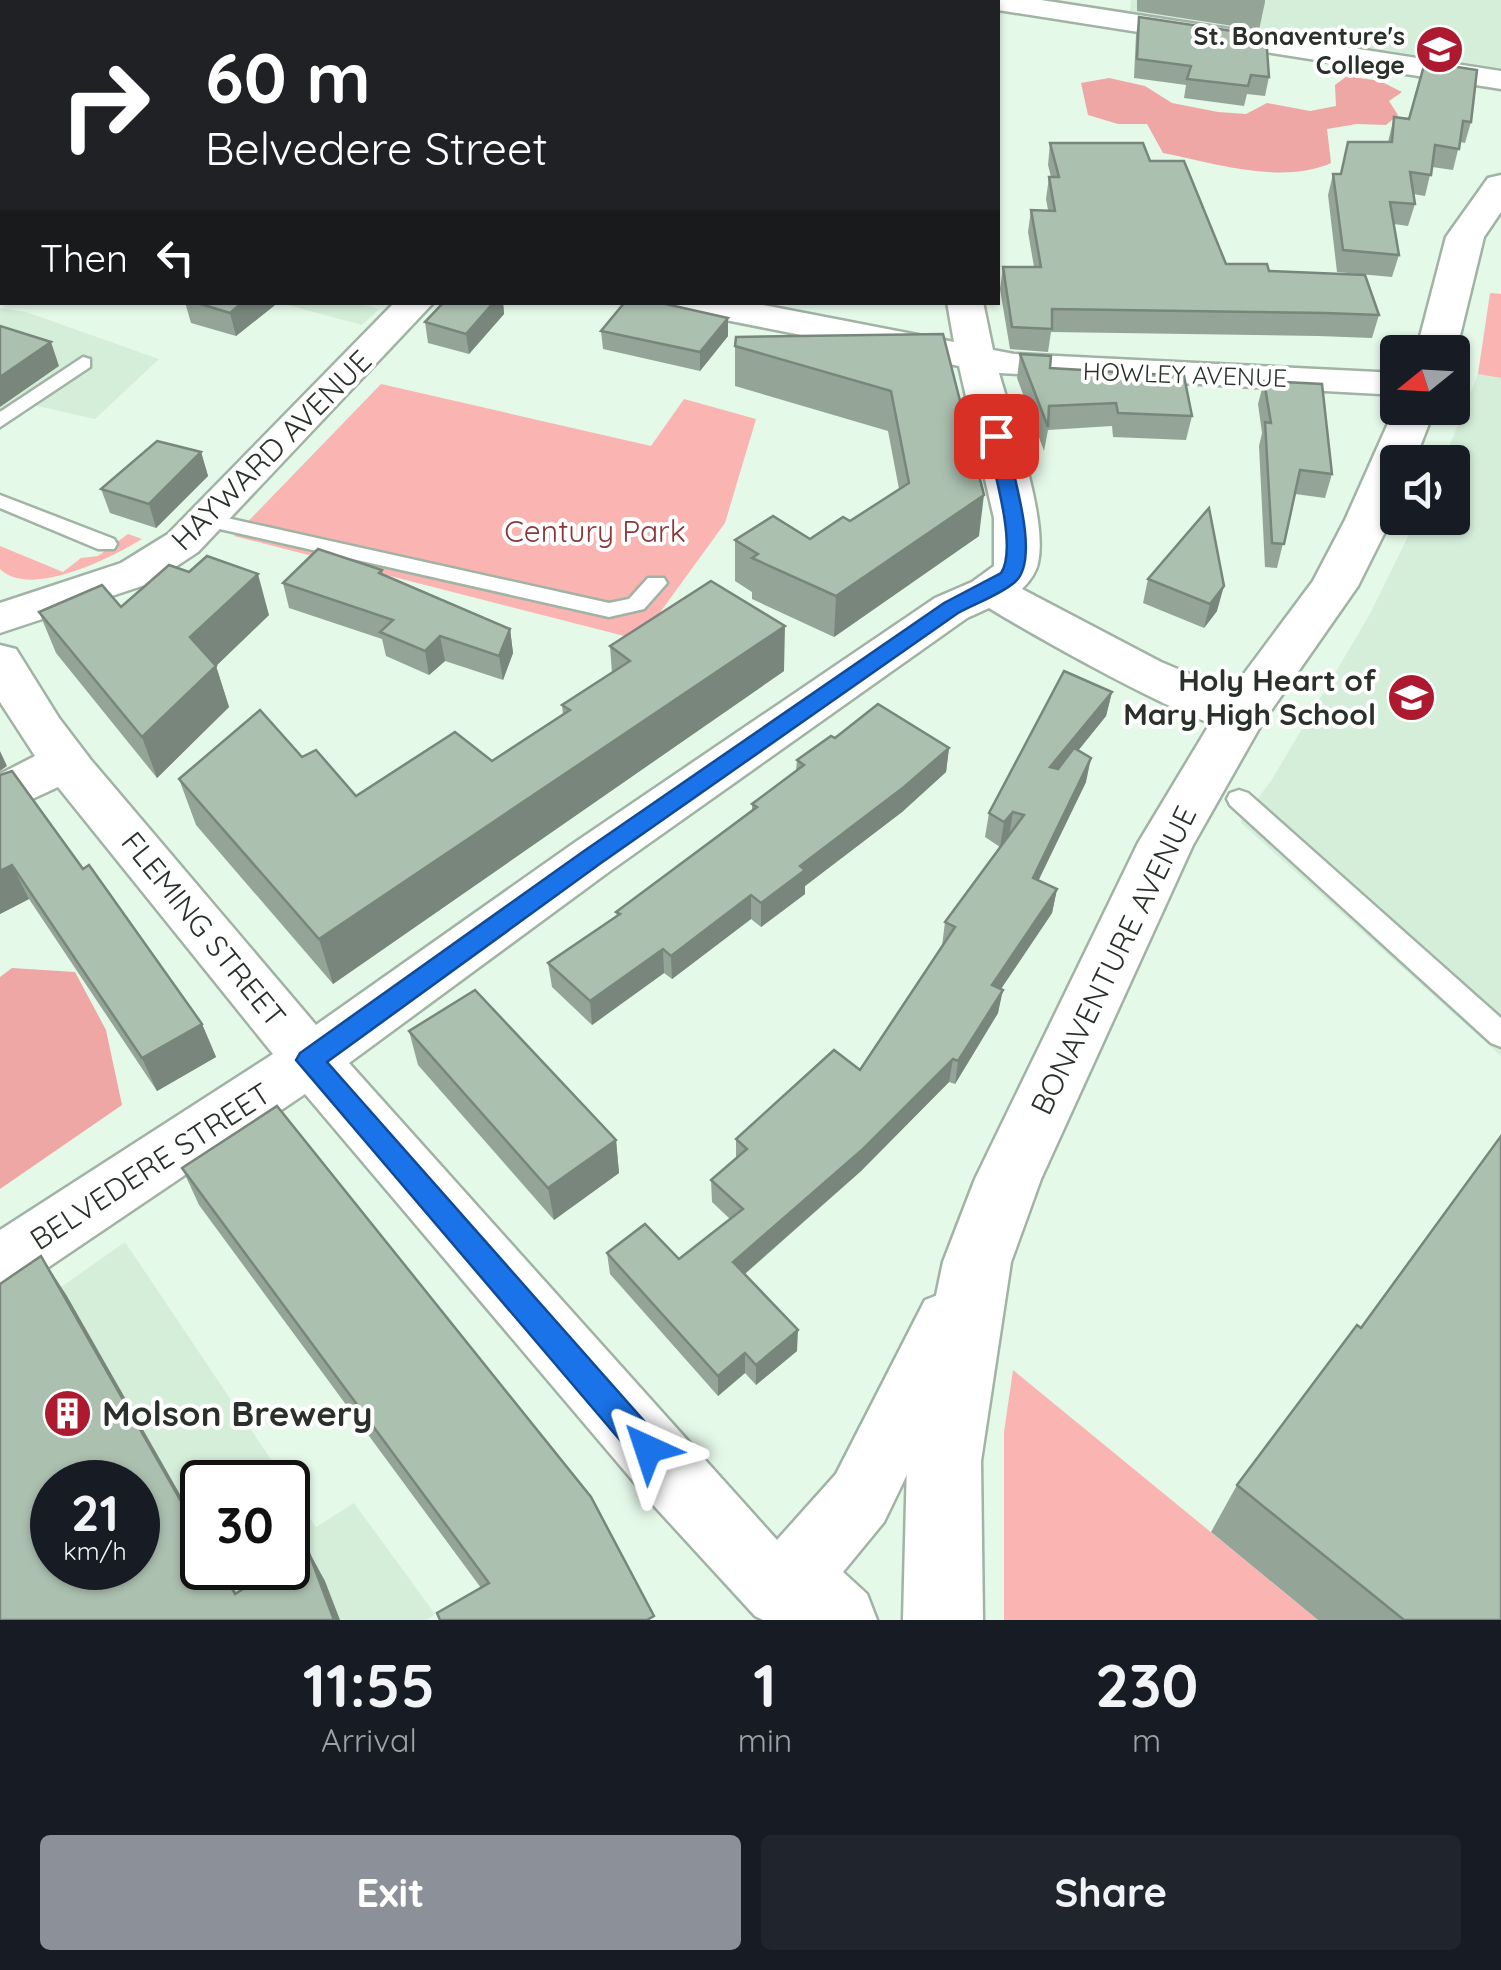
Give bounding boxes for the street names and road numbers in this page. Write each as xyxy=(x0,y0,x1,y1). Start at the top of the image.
street label: HAYWARD AVENUE xyxy=(163,342,379,558)
street label: HOWLEY AVENUE xyxy=(1082,355,1288,393)
street label: BONAVENTURE AVENUE xyxy=(1022,800,1204,1120)
street label: FLEMING STREET xyxy=(114,824,294,1034)
street label: BELVEDERE STREET xyxy=(23,1074,277,1258)

